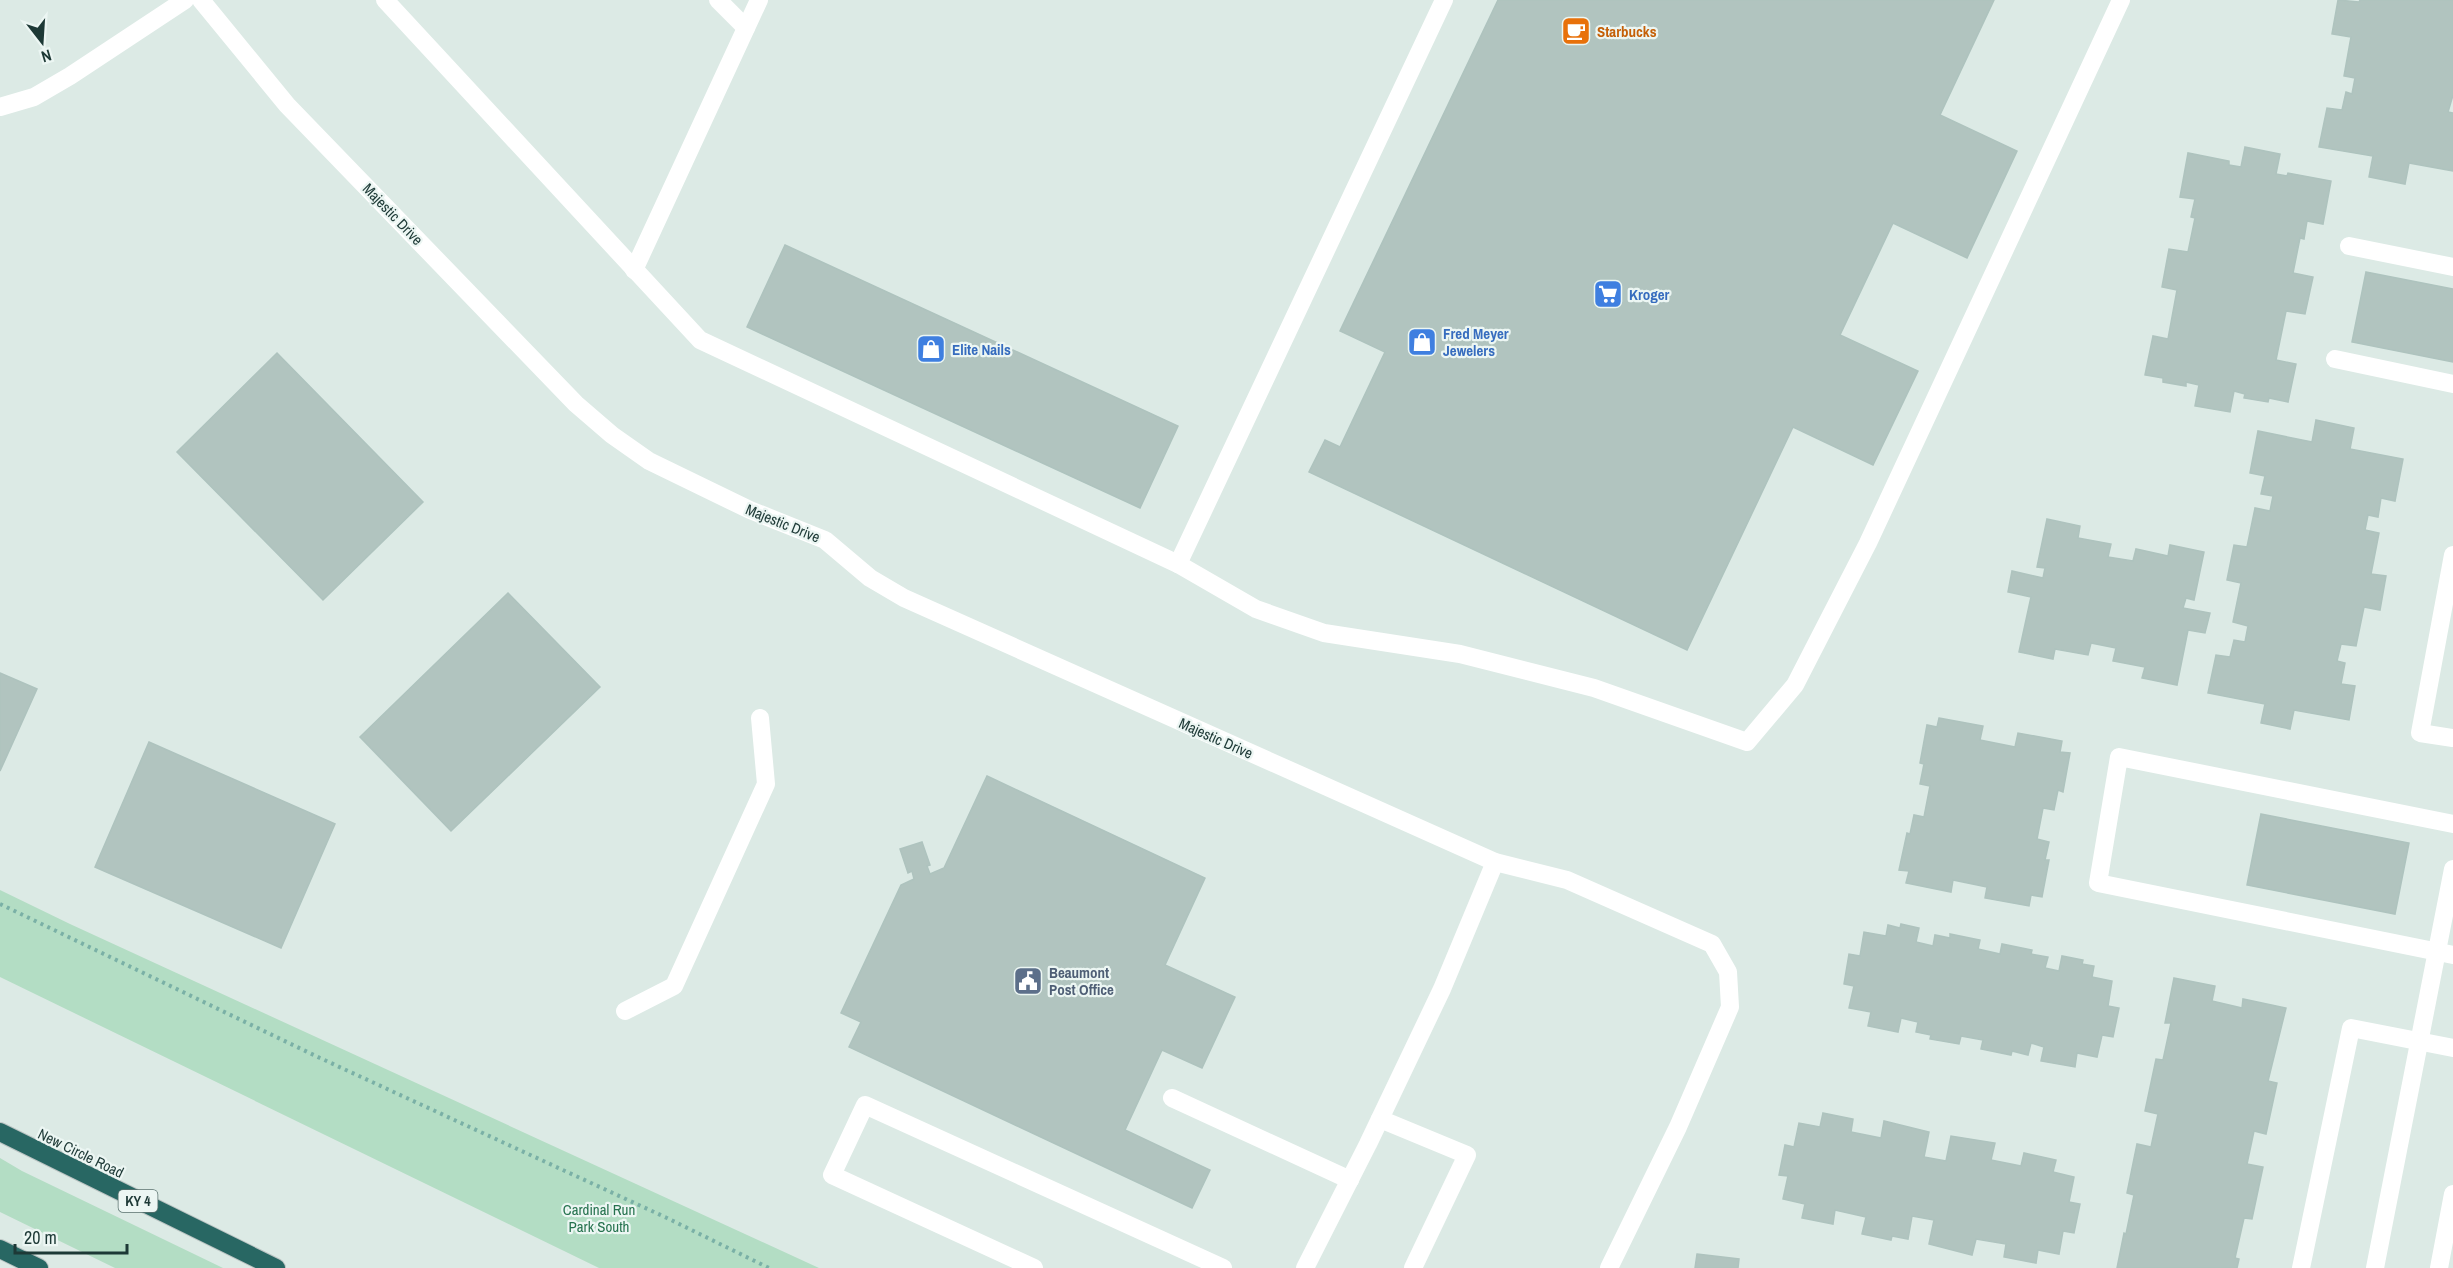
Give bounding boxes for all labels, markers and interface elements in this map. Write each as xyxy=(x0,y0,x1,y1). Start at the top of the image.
north arrow xyxy=(12,12,72,72)
cafe icon: Starbucks xyxy=(1560,15,1592,47)
place label: Starbucks xyxy=(1597,21,1657,42)
text: N xyxy=(39,44,54,68)
street label: Majestic Drive xyxy=(358,178,428,250)
supermarket icon: Kroger xyxy=(1592,278,1624,310)
place label: Kroger xyxy=(1629,284,1670,305)
place label: Fred Meyer Jewelers xyxy=(1443,323,1509,361)
shop icon: Fred Meyer Jewelers xyxy=(1406,326,1438,358)
shop icon: Elite Nails xyxy=(915,333,947,365)
place label: Elite Nails xyxy=(952,339,1011,360)
street label: Majestic Drive xyxy=(743,499,824,548)
street label: Majestic Drive xyxy=(1176,712,1256,764)
place label: Beaumont Post Office xyxy=(1049,962,1114,1000)
public building icon: Beaumont Post Office xyxy=(1012,965,1044,997)
street label: New Circle Road xyxy=(35,1123,127,1183)
road number: KY 4 xyxy=(118,1190,158,1212)
park label: Cardinal Run Park South xyxy=(563,1199,635,1237)
scale bar xyxy=(15,1217,128,1255)
text: 20 m xyxy=(24,1225,57,1250)

